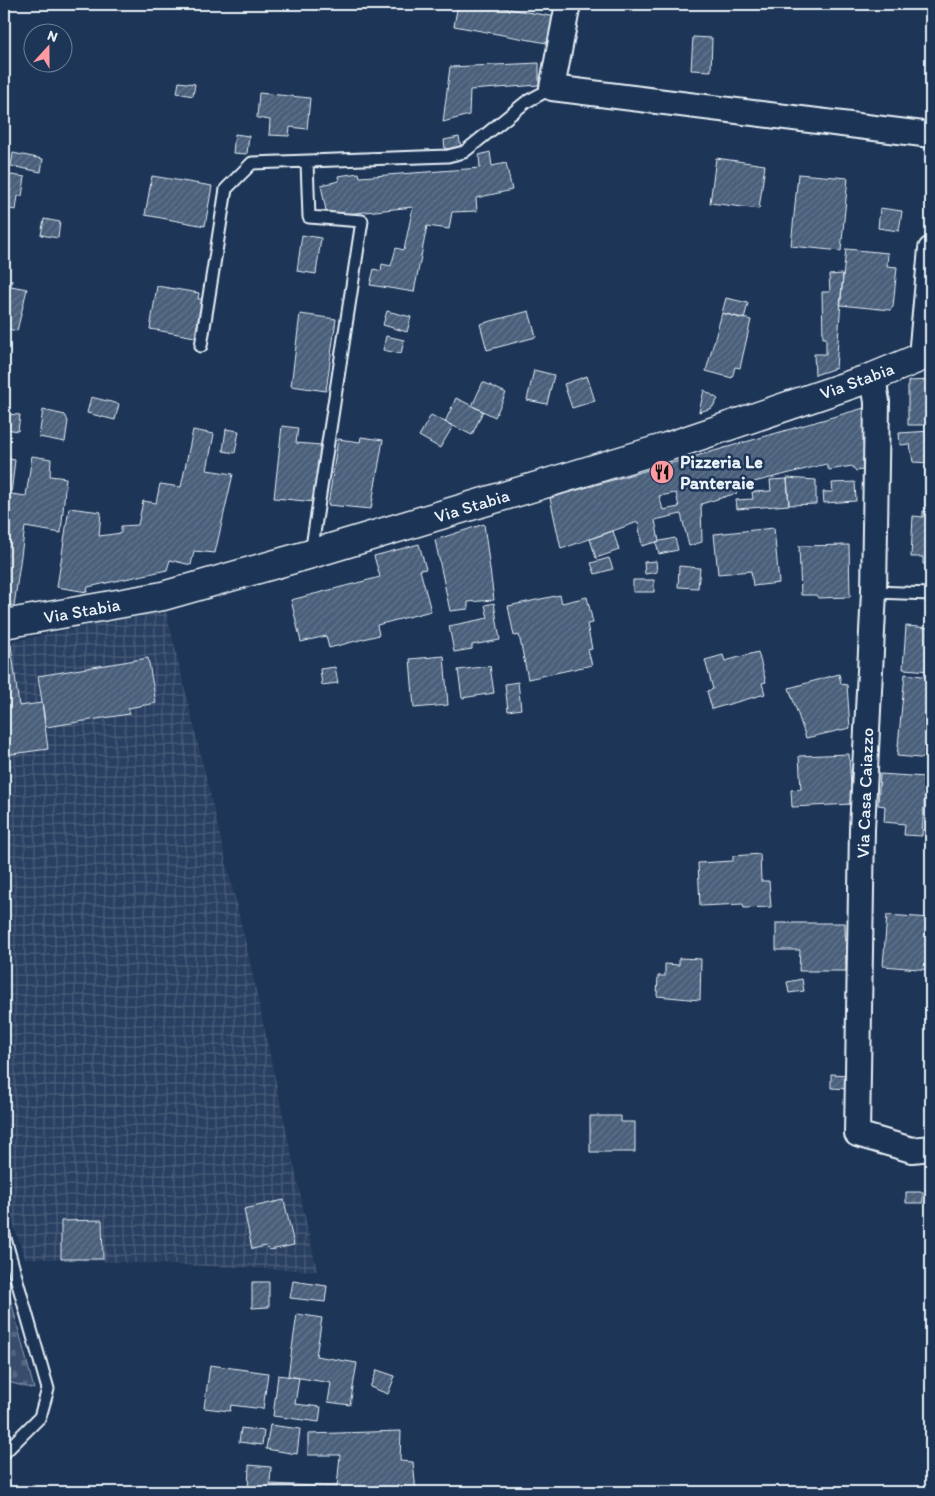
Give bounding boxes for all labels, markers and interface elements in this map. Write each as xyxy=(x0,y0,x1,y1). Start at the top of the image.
north arrow xyxy=(22,22,72,72)
text: N xyxy=(45,27,60,46)
street label: Via Stabia xyxy=(817,357,897,405)
place label: Pizzeria Le Panteraie xyxy=(680,451,763,494)
restaurant icon: Pizzeria Le Panteraie xyxy=(649,459,675,485)
street label: Via Stabia xyxy=(432,484,512,528)
street label: Via Stabia xyxy=(42,593,122,629)
street label: Via Casa Caiazzo xyxy=(852,727,878,859)

